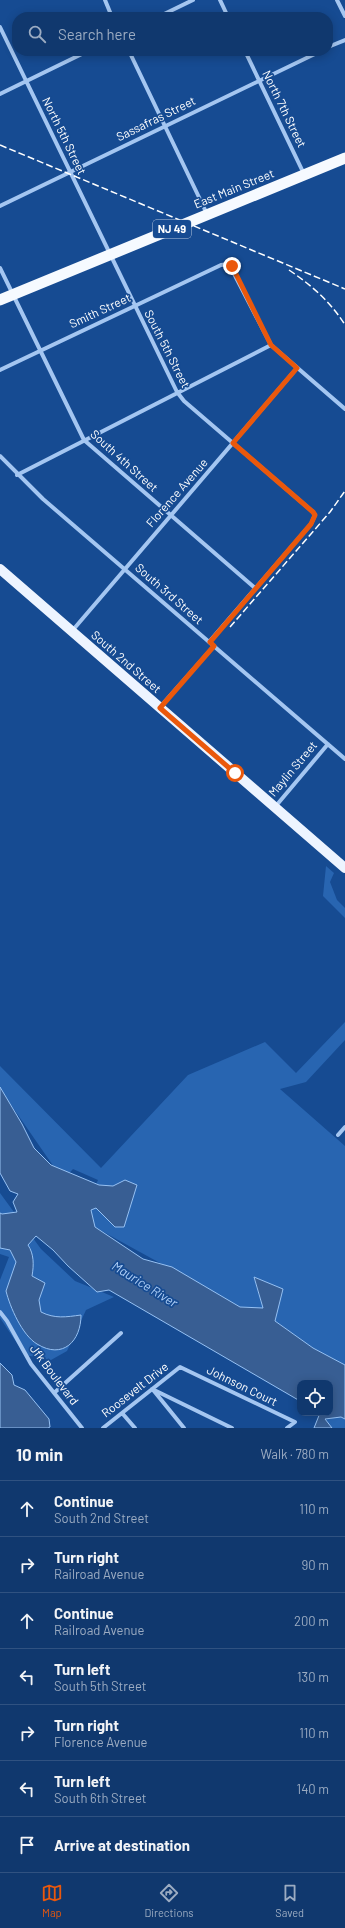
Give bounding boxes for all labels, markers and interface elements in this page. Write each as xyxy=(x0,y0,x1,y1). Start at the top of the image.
search box xyxy=(12,12,333,56)
icon: search xyxy=(26,23,48,45)
text: Search here xyxy=(58,25,136,43)
street label: North 7th Street xyxy=(260,68,310,149)
street label: Sassafras Street xyxy=(114,93,197,143)
street label: North 5th Street xyxy=(40,94,90,177)
street label: East Main Street xyxy=(191,166,276,211)
road number: NJ 49 xyxy=(153,220,191,238)
route end xyxy=(223,257,241,275)
street label: Smith Street xyxy=(67,290,132,330)
street label: South 5th Street xyxy=(142,307,194,390)
street label: South 4th Street xyxy=(88,426,161,494)
street label: Florence Avenue xyxy=(143,455,210,530)
street label: South 3rd Street xyxy=(133,560,206,627)
street label: South 2nd Street xyxy=(89,627,164,695)
street label: Maylin Street xyxy=(265,738,319,799)
route start xyxy=(226,764,244,782)
water label: Maurice River xyxy=(109,1258,181,1311)
street label: Jfk Boulevard xyxy=(28,1342,82,1407)
street label: Roosevelt Drive xyxy=(98,1359,170,1420)
street label: Johnson Court xyxy=(205,1362,280,1408)
map controls xyxy=(297,1380,333,1416)
button: locate xyxy=(297,1380,333,1416)
text: 10 min xyxy=(16,1444,63,1464)
text: Walk · 780 m xyxy=(261,1446,329,1462)
text: Continue xyxy=(54,1492,114,1510)
icon: ahead xyxy=(16,1498,38,1520)
text: 110 m xyxy=(299,1501,329,1517)
text: South 2nd Street xyxy=(54,1510,149,1526)
text: Turn right xyxy=(54,1548,119,1566)
icon: right xyxy=(16,1554,38,1576)
text: 90 m xyxy=(302,1557,329,1573)
text: Railroad Avenue xyxy=(54,1566,144,1582)
text: Continue xyxy=(54,1604,114,1622)
icon: ahead xyxy=(16,1610,38,1632)
text: 200 m xyxy=(294,1613,329,1629)
text: Railroad Avenue xyxy=(54,1622,144,1638)
text: Turn left xyxy=(54,1660,110,1678)
icon: left xyxy=(16,1666,38,1688)
text: 130 m xyxy=(297,1669,329,1685)
text: South 5th Street xyxy=(54,1678,147,1694)
text: Turn right xyxy=(54,1716,119,1734)
icon: right xyxy=(16,1722,38,1744)
text: 110 m xyxy=(299,1725,329,1741)
text: Florence Avenue xyxy=(54,1734,148,1750)
text: Turn left xyxy=(54,1772,110,1790)
icon: left xyxy=(16,1778,38,1800)
text: 140 m xyxy=(297,1781,329,1797)
text: South 6th Street xyxy=(54,1790,147,1806)
icon: arrive xyxy=(16,1834,38,1856)
text: Arrive at destination xyxy=(54,1836,190,1854)
tab: Map xyxy=(41,1882,63,1919)
tab: Directions xyxy=(144,1882,194,1919)
tab: Saved xyxy=(275,1882,304,1919)

